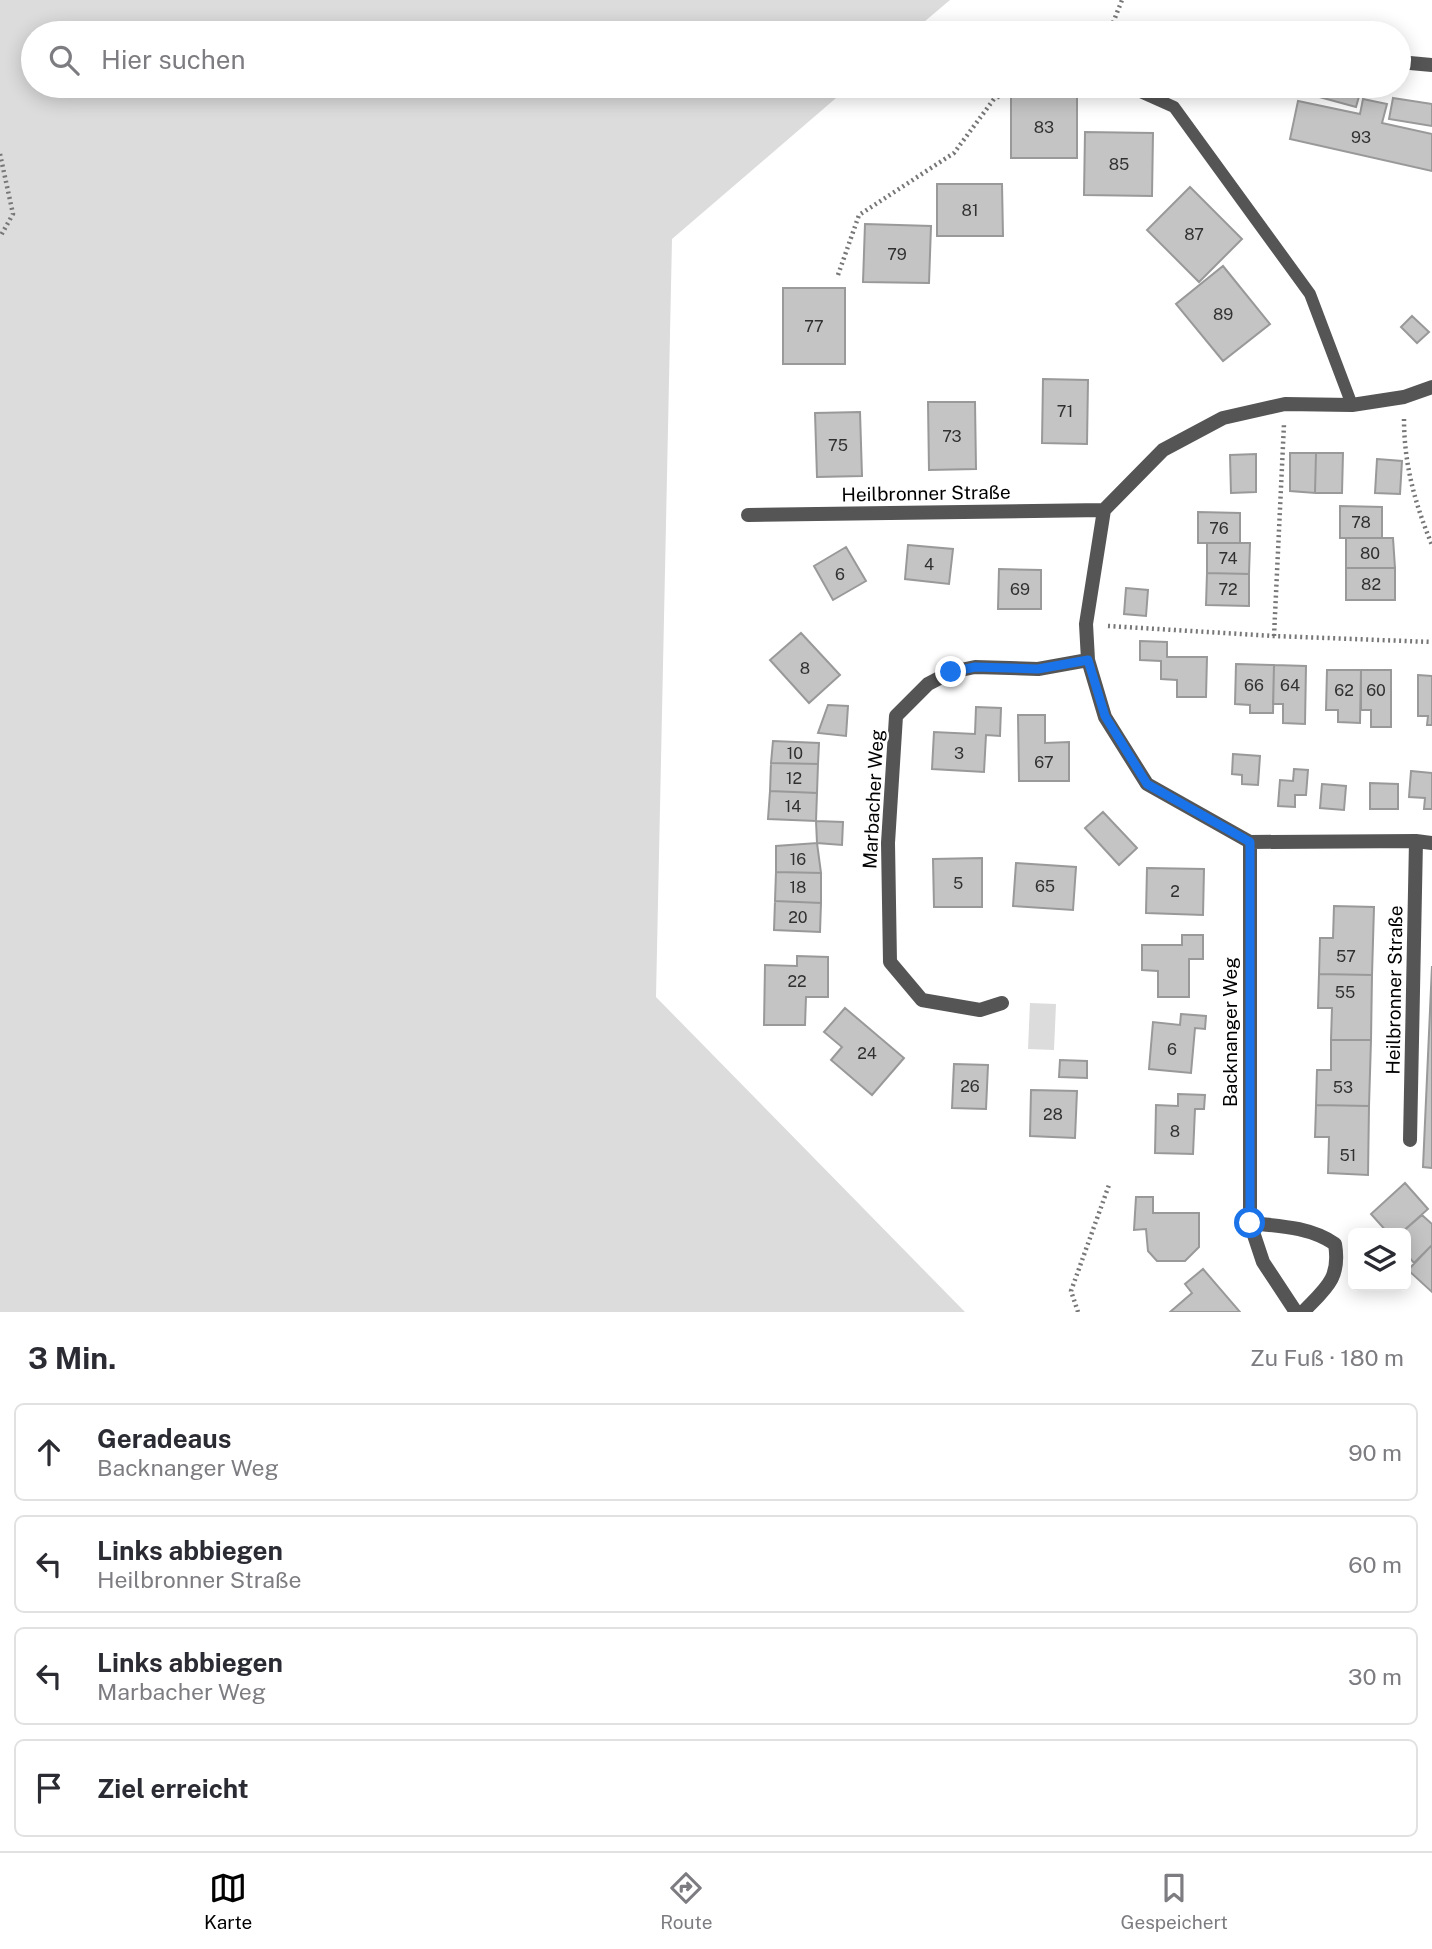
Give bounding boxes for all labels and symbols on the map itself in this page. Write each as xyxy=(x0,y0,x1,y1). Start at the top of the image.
house number: 83 xyxy=(1034,118,1054,137)
house number: 93 xyxy=(1351,128,1371,147)
house number: 85 xyxy=(1109,155,1129,174)
house number: 81 xyxy=(962,201,978,220)
house number: 87 xyxy=(1184,225,1204,244)
house number: 79 xyxy=(887,245,907,264)
house number: 89 xyxy=(1213,305,1233,324)
house number: 77 xyxy=(804,317,824,336)
house number: 71 xyxy=(1057,402,1073,421)
house number: 73 xyxy=(942,427,962,446)
house number: 75 xyxy=(828,436,848,455)
street label: Heilbronner Straße xyxy=(841,481,1011,505)
house number: 78 xyxy=(1351,513,1371,532)
house number: 76 xyxy=(1209,519,1229,538)
house number: 80 xyxy=(1360,544,1380,563)
house number: 74 xyxy=(1218,549,1238,568)
house number: 4 xyxy=(924,555,934,574)
house number: 6 xyxy=(835,565,845,584)
house number: 82 xyxy=(1361,575,1381,594)
house number: 69 xyxy=(1010,580,1030,599)
house number: 72 xyxy=(1218,580,1238,599)
route end xyxy=(935,656,966,687)
house number: 8 xyxy=(800,659,810,678)
house number: 66 xyxy=(1244,676,1264,695)
house number: 64 xyxy=(1280,676,1300,695)
house number: 62 xyxy=(1334,681,1354,700)
house number: 60 xyxy=(1366,681,1386,700)
street label: Marbacher Weg xyxy=(858,728,888,869)
house number: 10 xyxy=(787,744,803,763)
house number: 3 xyxy=(954,744,964,763)
house number: 67 xyxy=(1034,753,1054,772)
house number: 12 xyxy=(786,769,802,788)
house number: 14 xyxy=(785,797,801,816)
house number: 16 xyxy=(790,850,806,869)
house number: 5 xyxy=(953,874,963,893)
house number: 65 xyxy=(1035,877,1055,896)
house number: 18 xyxy=(790,878,806,897)
house number: 2 xyxy=(1170,882,1180,901)
street label: Heilbronner Straße xyxy=(1382,905,1406,1075)
house number: 20 xyxy=(788,908,808,927)
house number: 57 xyxy=(1336,947,1356,966)
street label: Backnanger Weg xyxy=(1219,957,1241,1107)
house number: 22 xyxy=(787,972,807,991)
house number: 55 xyxy=(1335,983,1355,1002)
house number: 6 xyxy=(1167,1040,1177,1059)
house number: 24 xyxy=(857,1044,877,1063)
house number: 26 xyxy=(960,1077,980,1096)
house number: 53 xyxy=(1333,1078,1353,1097)
house number: 28 xyxy=(1043,1105,1063,1124)
house number: 8 xyxy=(1170,1122,1180,1141)
house number: 51 xyxy=(1340,1146,1356,1165)
route start xyxy=(1234,1207,1265,1238)

